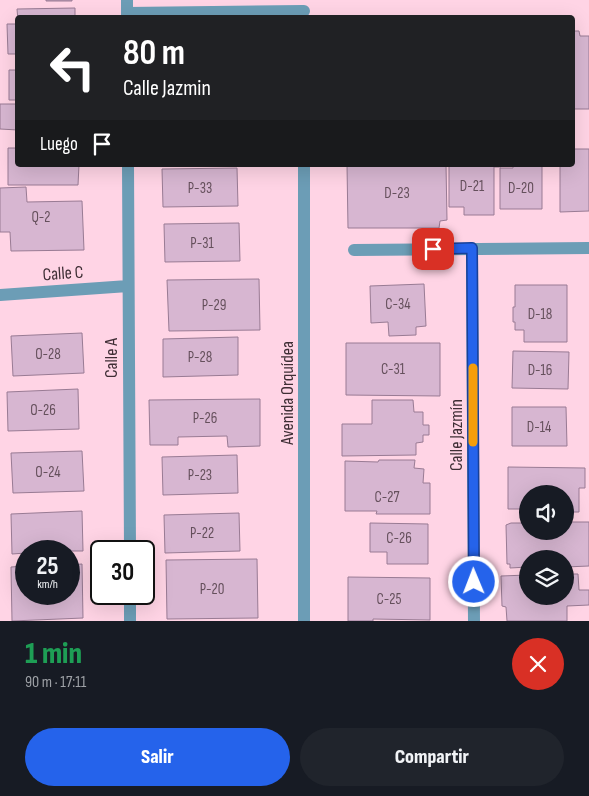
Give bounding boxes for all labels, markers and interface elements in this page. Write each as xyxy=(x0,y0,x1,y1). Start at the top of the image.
text: 80 m xyxy=(123,32,185,75)
icon: left xyxy=(40,35,105,100)
text: Calle Jazmin xyxy=(123,75,211,102)
icon: arrive xyxy=(88,130,116,158)
text: Luego xyxy=(40,133,78,156)
house number: D-21 xyxy=(460,177,485,196)
house number: P-33 xyxy=(188,179,212,198)
house number: D-20 xyxy=(508,179,534,198)
house number: D-23 xyxy=(384,184,410,203)
house number: Q-2 xyxy=(31,208,51,227)
pin xyxy=(412,228,454,270)
house number: P-31 xyxy=(190,234,214,253)
icon: arrive xyxy=(419,235,447,263)
street label: Calle C xyxy=(42,262,84,285)
house number: C-34 xyxy=(385,295,411,314)
house number: P-29 xyxy=(202,296,226,315)
house number: D-18 xyxy=(528,305,552,324)
street label: Calle A xyxy=(101,338,122,378)
street label: Avenida Orquídea xyxy=(277,341,298,446)
house number: O-28 xyxy=(35,345,61,364)
house number: P-28 xyxy=(188,348,212,367)
house number: C-31 xyxy=(381,360,406,379)
house number: D-16 xyxy=(528,361,552,380)
street label: Calle Jazmín xyxy=(446,399,467,471)
house number: O-26 xyxy=(30,401,56,420)
house number: P-26 xyxy=(193,409,217,428)
house number: D-14 xyxy=(527,418,551,437)
house number: O-24 xyxy=(35,463,61,482)
house number: P-23 xyxy=(188,466,212,485)
map controls xyxy=(519,485,574,605)
button: sound xyxy=(519,485,574,540)
house number: C-27 xyxy=(375,488,399,507)
house number: P-22 xyxy=(190,524,214,543)
house number: C-26 xyxy=(386,529,412,548)
speed limit sign: 30 xyxy=(90,540,155,605)
button: layers xyxy=(519,550,574,605)
text: 25 xyxy=(37,551,58,582)
position arrow xyxy=(447,555,499,607)
text: km/h xyxy=(37,577,58,592)
house number: P-20 xyxy=(200,580,224,599)
house number: C-25 xyxy=(377,590,401,609)
text: 1 min xyxy=(25,636,82,672)
button: close xyxy=(512,638,564,690)
text: 90 m · 17:11 xyxy=(25,673,86,692)
button: Salir xyxy=(25,728,290,786)
button: Compartir xyxy=(300,728,564,786)

